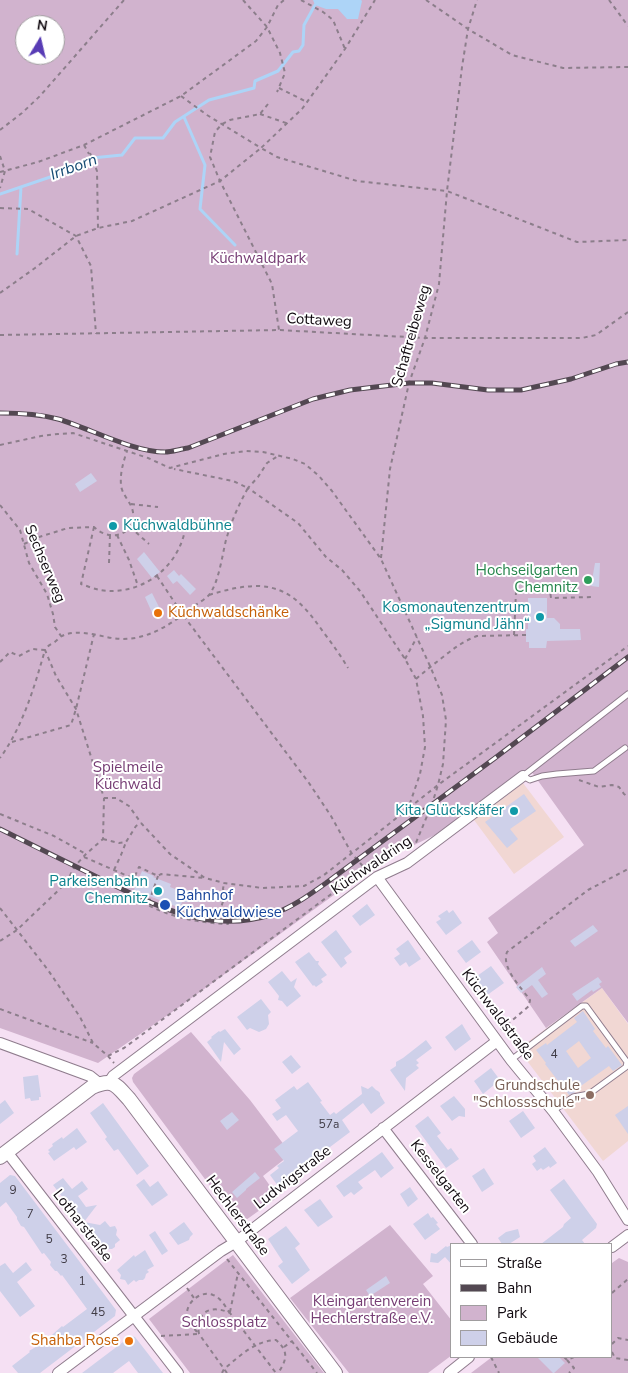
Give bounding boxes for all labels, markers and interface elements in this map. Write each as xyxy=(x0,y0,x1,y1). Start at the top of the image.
north arrow xyxy=(15,15,65,65)
text: N xyxy=(36,15,49,36)
water label: Irrborn xyxy=(48,151,100,185)
park label: Küchwaldpark xyxy=(210,250,306,268)
street label: Schaftreibeweg xyxy=(389,283,435,389)
street label: Cottaweg xyxy=(286,310,352,332)
place label: Küchwaldbühne xyxy=(123,517,232,535)
marker: Küchwaldbühne xyxy=(107,520,119,532)
street label: Sechserweg xyxy=(20,522,68,606)
place label: Hochseilgarten Chemnitz xyxy=(476,562,578,597)
marker: Hochseilgarten Chemnitz xyxy=(582,574,594,586)
place label: Kosmonautenzentrum „Sigmund Jähn“ xyxy=(382,599,530,634)
place label: Küchwaldschänke xyxy=(168,604,289,622)
marker: Küchwaldschänke xyxy=(152,607,164,619)
marker: Kosmonautenzentrum „Sigmund Jähn“ xyxy=(534,611,546,623)
park label: Spielmeile Küchwald xyxy=(93,759,163,794)
place label: Kita Glückskäfer xyxy=(395,802,504,820)
marker: Kita Glückskäfer xyxy=(508,805,520,817)
street label: Küchwaldring xyxy=(329,833,415,899)
place label: Parkeisenbahn Chemnitz xyxy=(49,873,148,908)
marker: Parkeisenbahn Chemnitz xyxy=(152,885,164,897)
place label: Bahnhof Küchwaldwiese xyxy=(176,887,282,922)
marker: Bahnhof Küchwaldwiese xyxy=(158,898,172,912)
street label: Küchwaldstraße xyxy=(457,966,537,1064)
house number: 4 xyxy=(550,1048,558,1062)
place label: Grundschule "Schlossschule" xyxy=(473,1077,580,1112)
marker: Grundschule "Schlossschule" xyxy=(584,1089,596,1101)
house number: 57a xyxy=(319,1118,339,1132)
street label: Kesselgarten xyxy=(406,1137,474,1217)
street label: Ludwigstraße xyxy=(251,1142,335,1214)
street label: Hechlerstraße xyxy=(201,1173,273,1259)
house number: 9 xyxy=(9,1184,17,1198)
street label: Lotharstraße xyxy=(48,1186,116,1266)
house number: 7 xyxy=(26,1208,34,1222)
house number: 5 xyxy=(45,1233,53,1247)
legend xyxy=(450,1243,613,1358)
house number: 3 xyxy=(60,1253,68,1267)
text: Straße xyxy=(497,1253,542,1273)
house number: 1 xyxy=(78,1275,86,1289)
text: Bahn xyxy=(497,1278,532,1298)
park label: Kleingartenverein Hechlerstraße e.V. xyxy=(311,1293,433,1328)
text: Park xyxy=(497,1303,527,1323)
house number: 45 xyxy=(91,1306,105,1320)
park label: Schlossplatz xyxy=(181,1314,267,1332)
text: Gebäude xyxy=(497,1328,558,1348)
place label: Shahba Rose xyxy=(31,1332,119,1350)
marker: Shahba Rose xyxy=(123,1335,135,1347)

